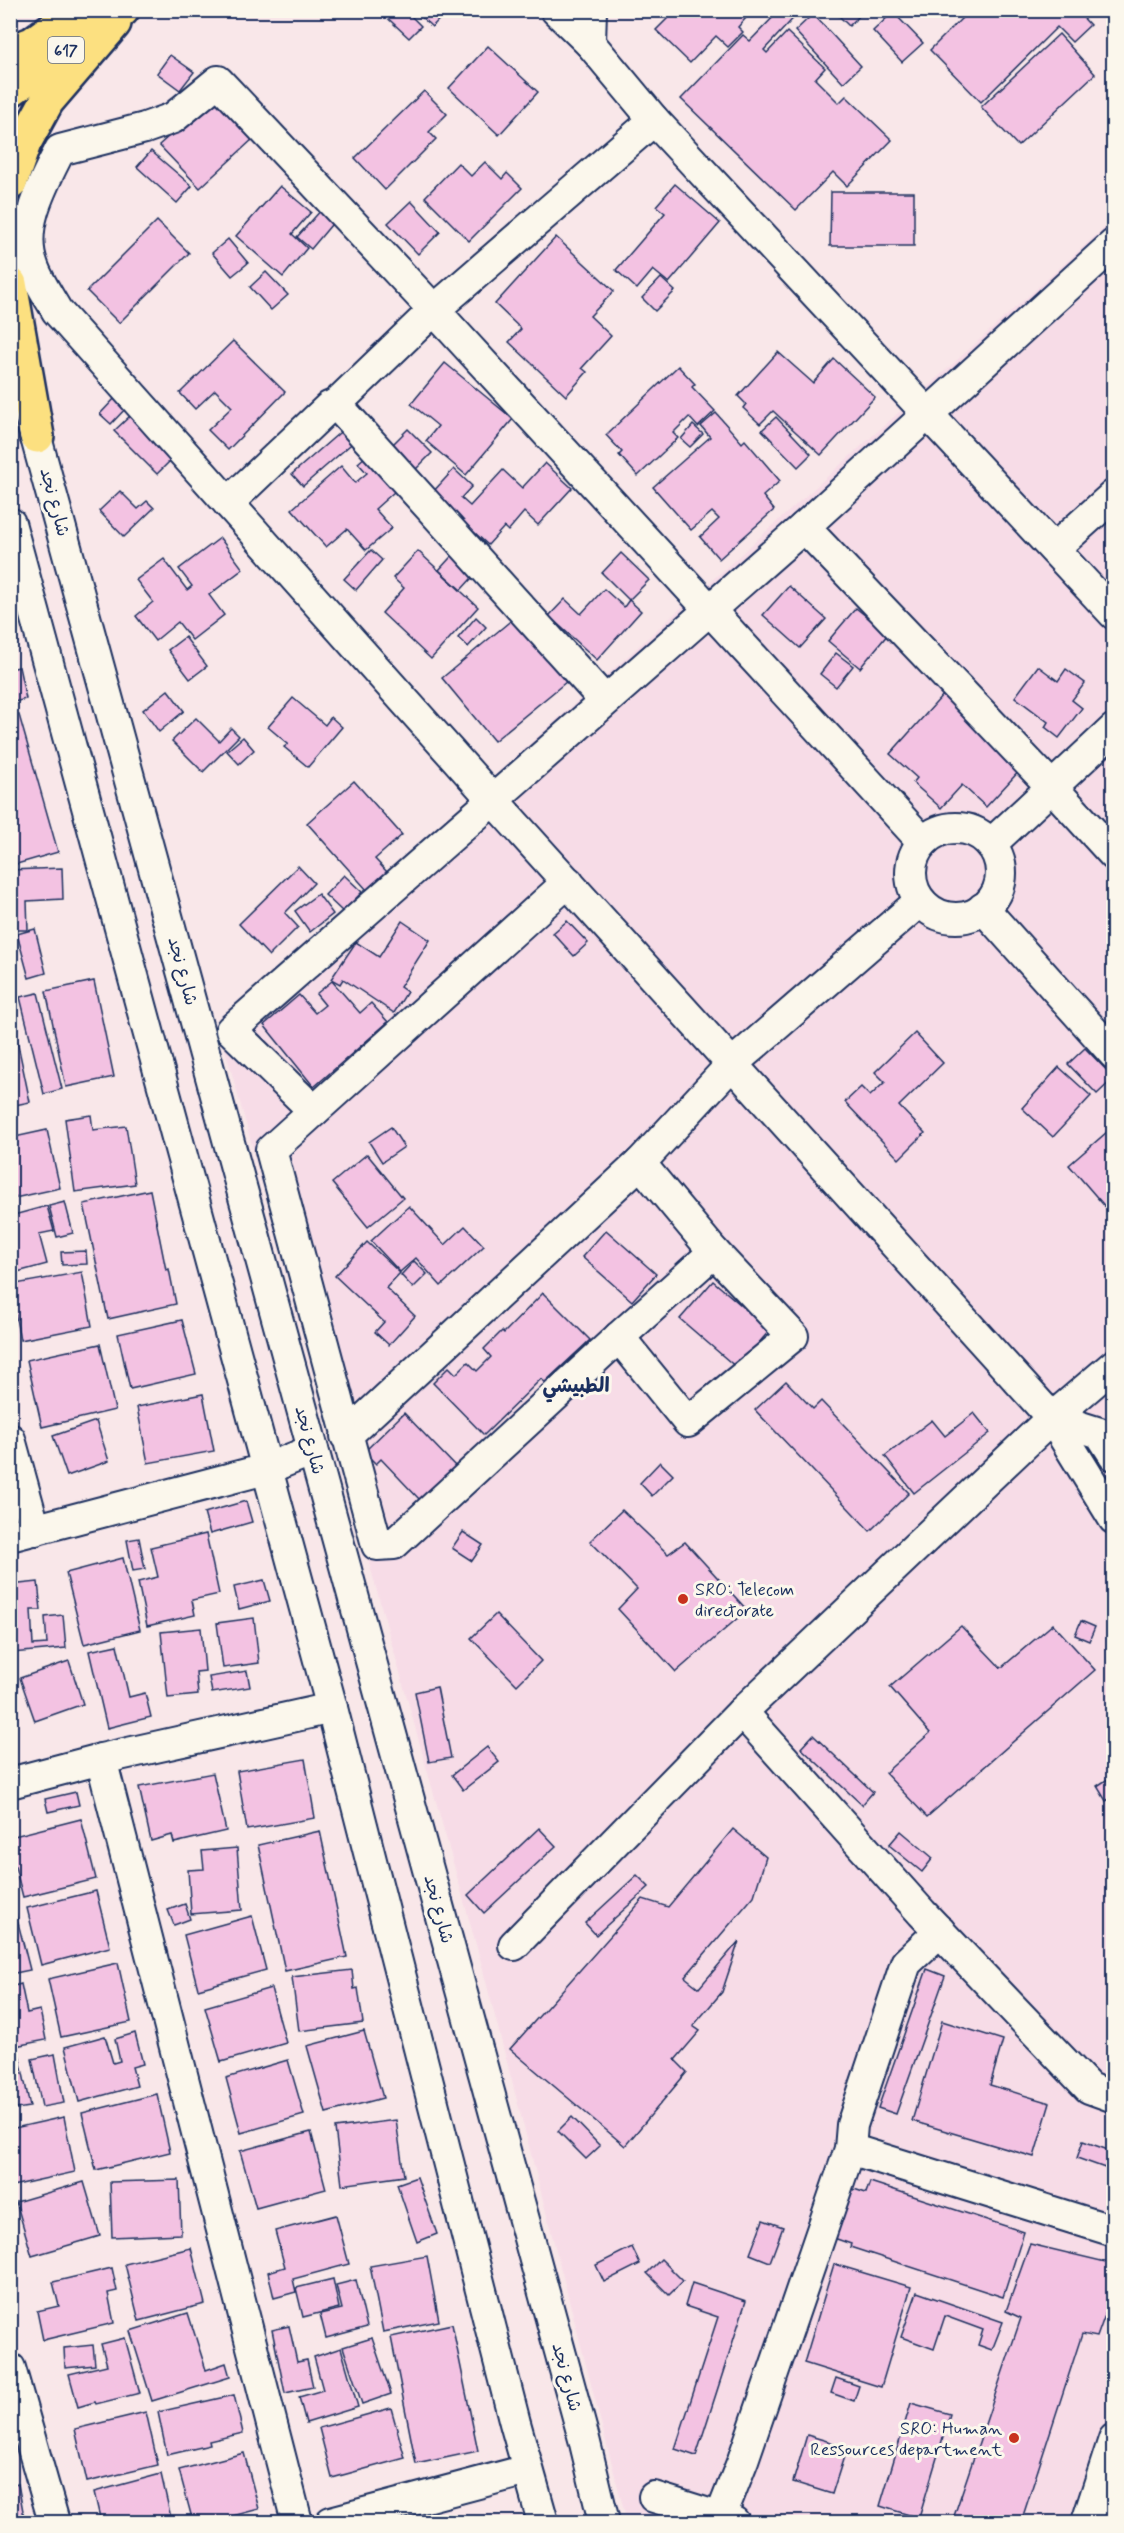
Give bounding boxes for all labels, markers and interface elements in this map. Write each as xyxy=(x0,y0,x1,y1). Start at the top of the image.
road number: 617 xyxy=(48,37,84,63)
street label: شارع نجد xyxy=(33,465,75,539)
street label: شارع نجد xyxy=(161,934,203,1008)
district label: الطبيشي xyxy=(542,1373,610,1403)
street label: شارع نجد xyxy=(288,1403,330,1477)
place label: SRO: Telecom directorate xyxy=(695,1578,794,1623)
marker: SRO: Telecom directorate xyxy=(676,1592,690,1606)
street label: شارع نجد xyxy=(417,1872,459,1946)
street label: شارع نجد xyxy=(545,2340,587,2414)
place label: SRO: Human Ressources department xyxy=(810,2417,1002,2462)
marker: SRO: Human Ressources department xyxy=(1007,2431,1021,2445)

